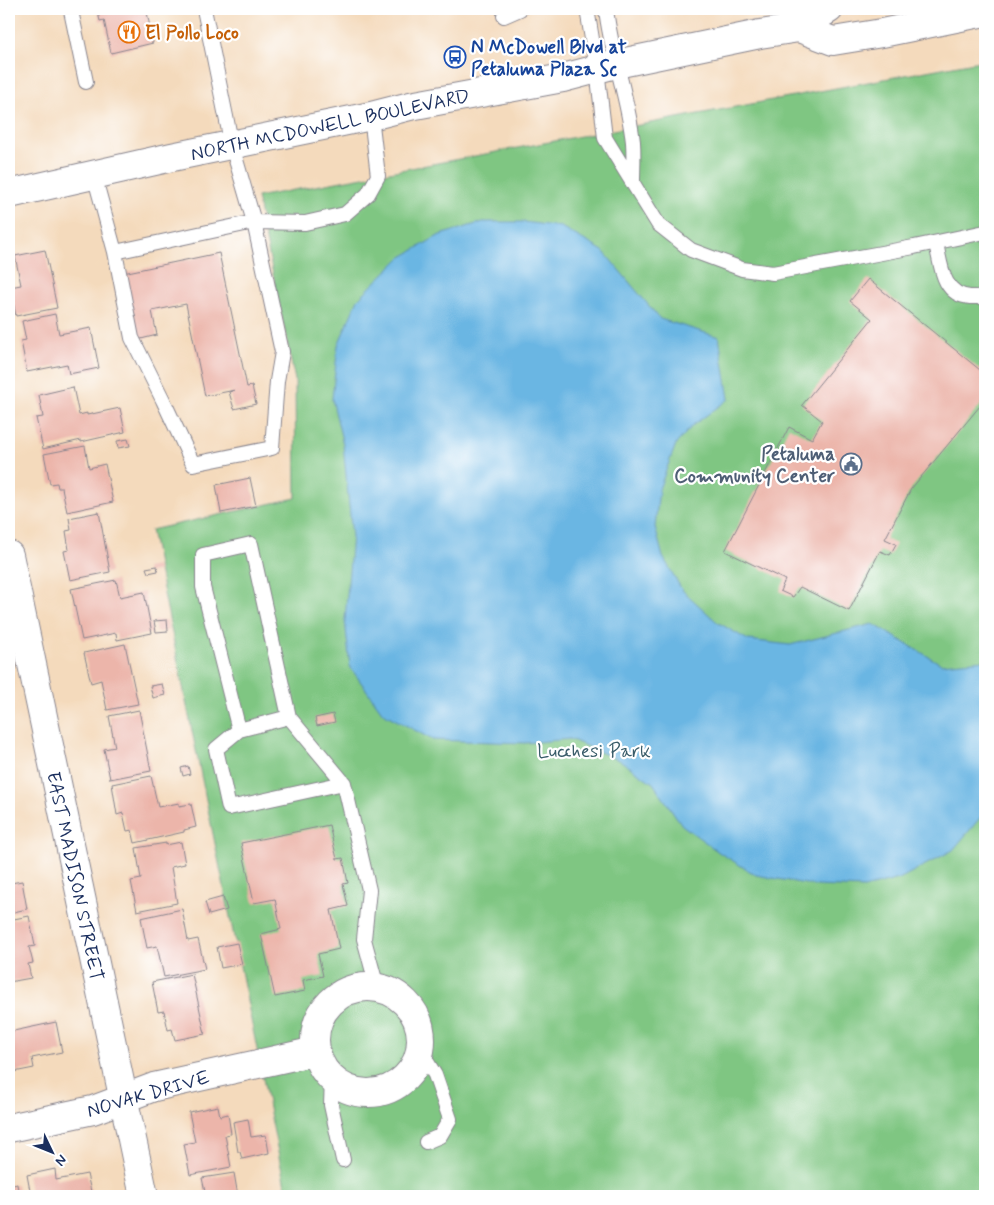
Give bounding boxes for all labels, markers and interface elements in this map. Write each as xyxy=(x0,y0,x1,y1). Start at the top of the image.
restaurant icon: El Pollo Loco xyxy=(117,20,141,44)
place label: El Pollo Loco xyxy=(145,21,239,46)
place label: N McDowell Blvd at Petaluma Plaza Sc xyxy=(471,35,627,82)
bus stop icon: N McDowell Blvd at Petaluma Plaza Sc xyxy=(443,45,467,69)
street label: NORTH MCDOWELL BOULEVARD xyxy=(189,84,472,167)
place label: Petaluma Community Center xyxy=(674,442,835,489)
public building icon: Petaluma Community Center xyxy=(839,452,863,476)
park label: Lucchesi Park xyxy=(537,739,651,764)
street label: EAST MADISON STREET xyxy=(40,769,109,983)
street label: NOVAK DRIVE xyxy=(84,1065,213,1124)
north arrow xyxy=(28,1128,78,1178)
text: N xyxy=(51,1151,71,1170)

